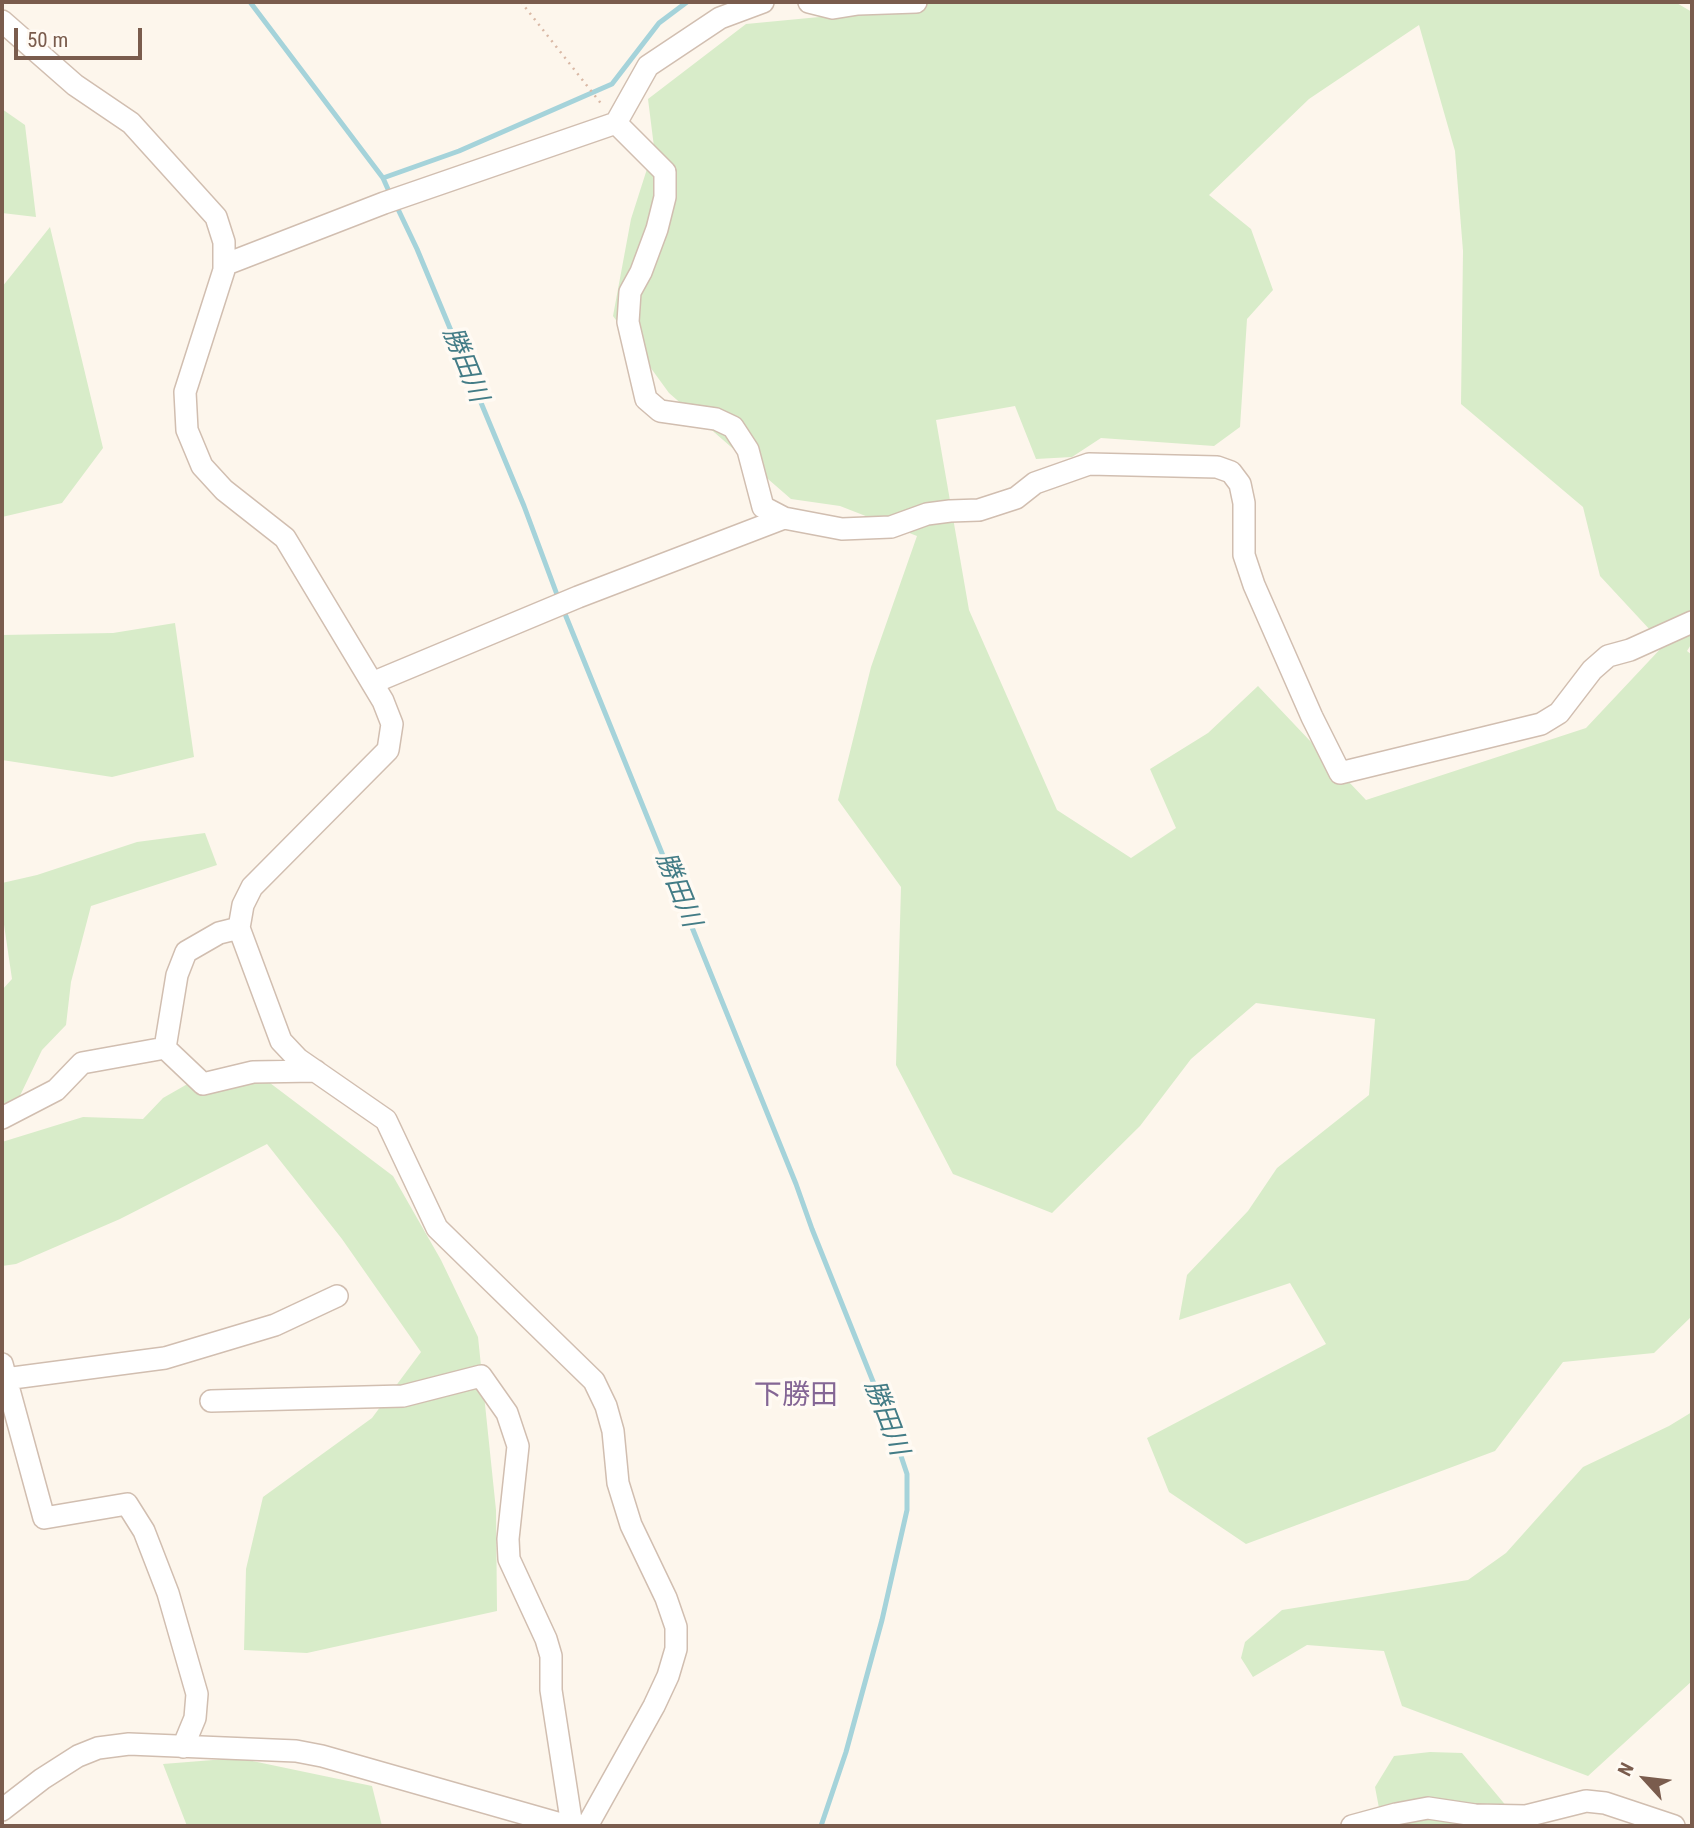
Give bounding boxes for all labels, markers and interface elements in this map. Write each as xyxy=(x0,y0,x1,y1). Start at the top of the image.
scale bar xyxy=(18,14,145,58)
text: 50 m xyxy=(27,28,68,52)
water label: 勝田川 xyxy=(435,323,493,407)
water label: 勝田川 xyxy=(648,848,706,932)
water label: 勝田川 xyxy=(856,1376,914,1460)
district label: 下勝田 xyxy=(754,1380,838,1414)
north arrow xyxy=(1610,1744,1680,1814)
text: N xyxy=(1613,1759,1639,1780)

